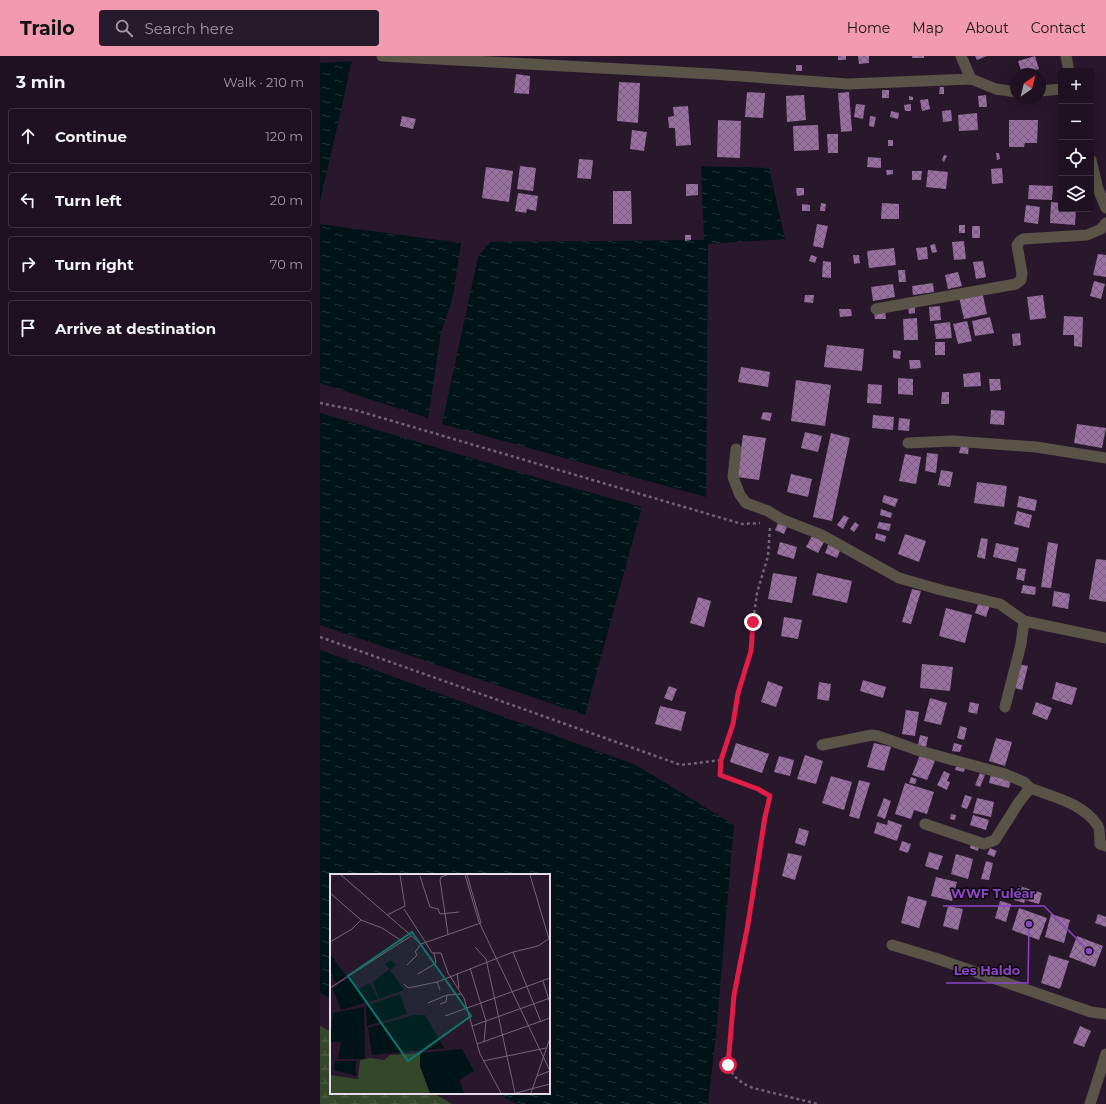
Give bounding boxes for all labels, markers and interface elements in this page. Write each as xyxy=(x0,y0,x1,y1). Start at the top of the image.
search box xyxy=(99,10,379,46)
text: Trailo xyxy=(20,17,75,40)
icon: search xyxy=(113,17,135,39)
text: Search here xyxy=(145,19,234,38)
text: Home xyxy=(847,19,890,37)
text: Map xyxy=(912,19,943,37)
text: About xyxy=(965,19,1009,37)
text: Contact xyxy=(1031,19,1086,37)
north arrow xyxy=(1010,68,1046,104)
map controls xyxy=(1058,68,1094,212)
button: + xyxy=(1058,68,1094,104)
text: 3 min xyxy=(16,72,66,92)
text: Walk · 210 m xyxy=(223,74,304,90)
button: − xyxy=(1058,104,1094,140)
icon: ahead xyxy=(17,125,39,147)
text: Continue xyxy=(55,127,127,146)
text: 120 m xyxy=(265,128,303,144)
button: locate xyxy=(1058,140,1094,176)
button: layers xyxy=(1058,176,1094,212)
icon: left xyxy=(17,189,39,211)
text: Turn left xyxy=(55,191,122,210)
text: 20 m xyxy=(270,192,303,208)
icon: right xyxy=(17,253,39,275)
text: Turn right xyxy=(55,255,134,274)
text: 70 m xyxy=(270,256,303,272)
icon: arrive xyxy=(17,317,39,339)
text: Arrive at destination xyxy=(55,319,216,338)
route end xyxy=(744,613,762,631)
inset map xyxy=(330,874,550,1094)
callout: WWF Tuléar xyxy=(943,881,1044,906)
text: WWF Tuléar xyxy=(951,885,1036,901)
callout: Les Haldo xyxy=(946,958,1028,983)
text: Les Haldo xyxy=(954,962,1021,978)
route start xyxy=(719,1056,737,1074)

